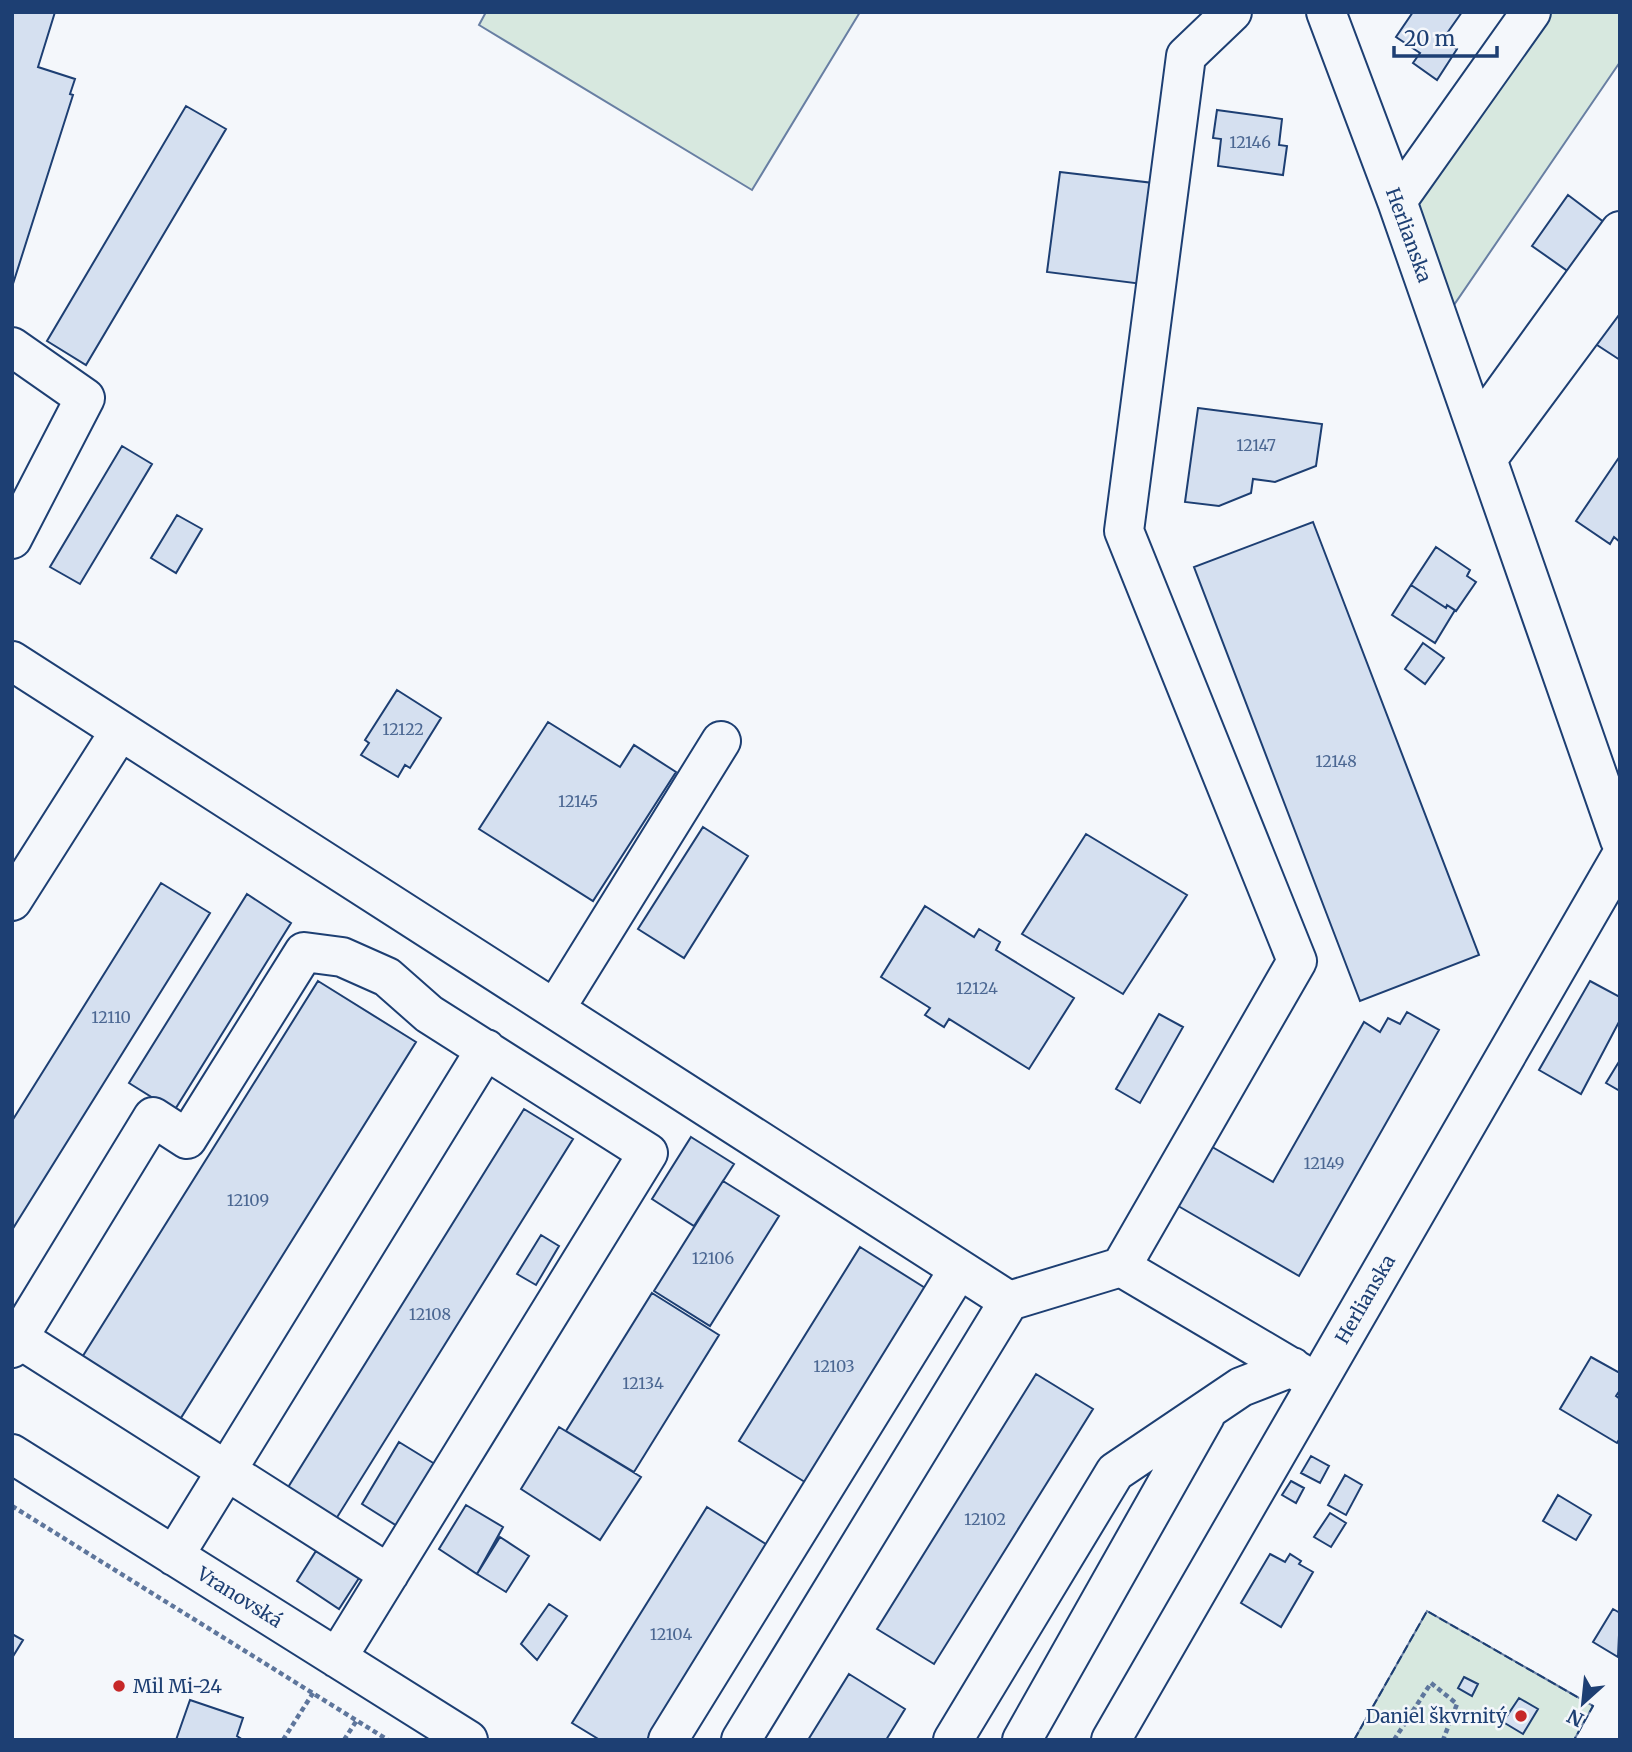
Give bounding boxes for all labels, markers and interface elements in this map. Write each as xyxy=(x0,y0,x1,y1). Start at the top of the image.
scale bar xyxy=(1394,14,1497,58)
text: 20 m xyxy=(1404,25,1456,52)
house number: 12146 xyxy=(1229,132,1271,152)
street label: Herlianska xyxy=(1381,184,1437,286)
house number: 12147 xyxy=(1236,435,1276,455)
house number: 12122 xyxy=(382,719,424,739)
house number: 12148 xyxy=(1315,751,1357,771)
house number: 12145 xyxy=(558,791,598,811)
house number: 12124 xyxy=(956,978,998,998)
house number: 12110 xyxy=(91,1007,131,1027)
house number: 12149 xyxy=(1304,1153,1344,1173)
house number: 12109 xyxy=(227,1190,269,1210)
house number: 12106 xyxy=(692,1248,735,1268)
street label: Herlianska xyxy=(1330,1250,1400,1348)
house number: 12108 xyxy=(409,1304,451,1324)
house number: 12103 xyxy=(813,1356,855,1376)
house number: 12134 xyxy=(622,1373,664,1393)
house number: 12102 xyxy=(964,1509,1006,1529)
street label: Vranovská xyxy=(192,1561,287,1633)
house number: 12104 xyxy=(650,1624,692,1644)
north arrow xyxy=(1548,1668,1618,1738)
place label: Mil Mi-24 xyxy=(133,1674,222,1698)
marker: Mil Mi-24 xyxy=(111,1678,127,1694)
place label: Daniel škvrnitý xyxy=(1366,1704,1507,1728)
text: N xyxy=(1563,1704,1587,1732)
marker: Daniel škvrnitý xyxy=(1513,1708,1529,1724)

